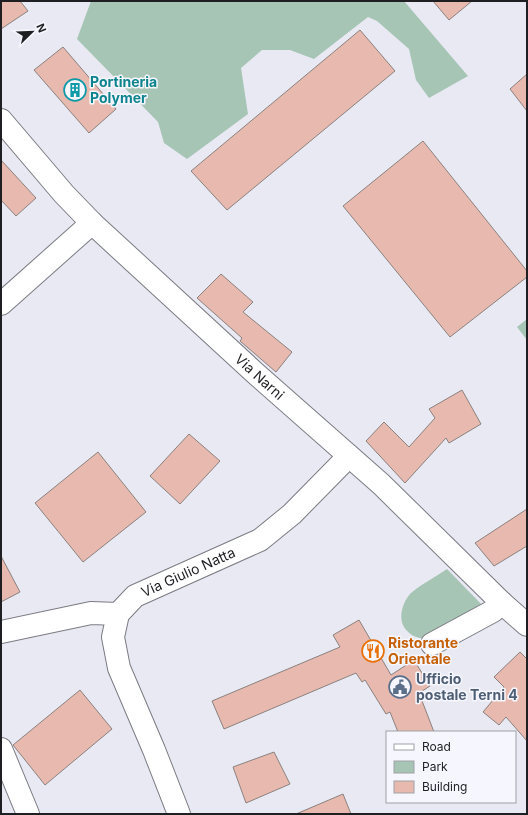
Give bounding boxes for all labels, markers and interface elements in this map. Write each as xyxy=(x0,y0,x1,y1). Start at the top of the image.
north arrow xyxy=(12,12,52,52)
text: N xyxy=(33,21,49,35)
place label: Portineria Polymer xyxy=(90,73,157,106)
building icon: Portineria Polymer xyxy=(62,77,88,103)
street label: Via Narni xyxy=(232,350,288,403)
street label: Via Giulio Natta xyxy=(138,543,238,600)
place label: Ristorante Orientale xyxy=(388,634,458,667)
restaurant icon: Ristorante Orientale xyxy=(360,638,386,664)
place label: Ufficio postale Terni 4 xyxy=(416,670,518,703)
public building icon: Ufficio postale Terni 4 xyxy=(387,674,413,700)
legend xyxy=(386,731,516,803)
text: Road xyxy=(422,739,451,754)
text: Park xyxy=(422,759,448,774)
text: Building xyxy=(422,779,467,794)

